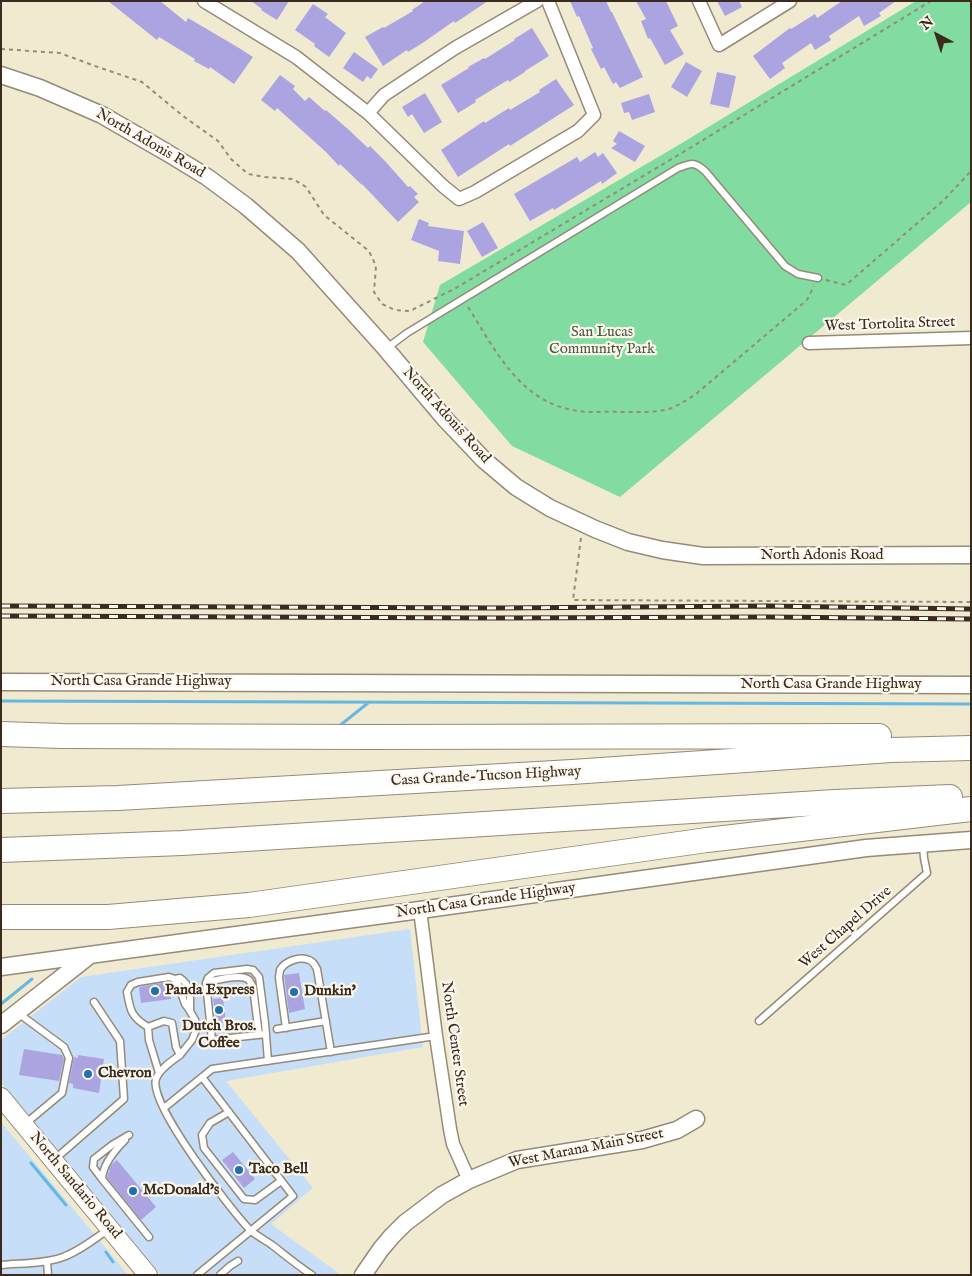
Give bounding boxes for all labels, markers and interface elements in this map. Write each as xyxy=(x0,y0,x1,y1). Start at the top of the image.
north arrow xyxy=(912,10,962,60)
text: N xyxy=(917,13,938,34)
street label: North Adonis Road xyxy=(92,105,208,183)
street label: West Tortolita Street xyxy=(824,314,956,336)
park label: San Lucas Community Park xyxy=(549,324,655,359)
street label: North Adonis Road xyxy=(398,364,494,468)
street label: North Adonis Road xyxy=(760,547,884,565)
street label: North Casa Grande Highway xyxy=(50,673,232,691)
street label: North Casa Grande Highway xyxy=(740,676,922,694)
street label: Casa Grande-Tucson Highway xyxy=(390,763,582,791)
street label: North Casa Grande Highway xyxy=(395,879,577,923)
street label: West Chapel Drive xyxy=(796,883,896,973)
street label: North Center Street xyxy=(436,980,472,1108)
place label: Panda Express xyxy=(165,982,255,1000)
place label: Dunkin' xyxy=(304,983,356,1001)
marker: Panda Express xyxy=(149,985,161,997)
marker: Dunkin' xyxy=(288,986,300,998)
marker: Dutch Bros. Coffee xyxy=(213,1004,225,1016)
place label: Dutch Bros. Coffee xyxy=(182,1018,256,1053)
place label: Chevron xyxy=(98,1065,152,1083)
marker: Chevron xyxy=(82,1068,94,1080)
street label: West Marana Main Street xyxy=(507,1125,665,1173)
street label: North Sandario Road xyxy=(25,1129,125,1243)
place label: Taco Bell xyxy=(249,1161,308,1179)
marker: Taco Bell xyxy=(233,1164,245,1176)
place label: McDonald's xyxy=(143,1182,219,1200)
marker: McDonald's xyxy=(127,1185,139,1197)

